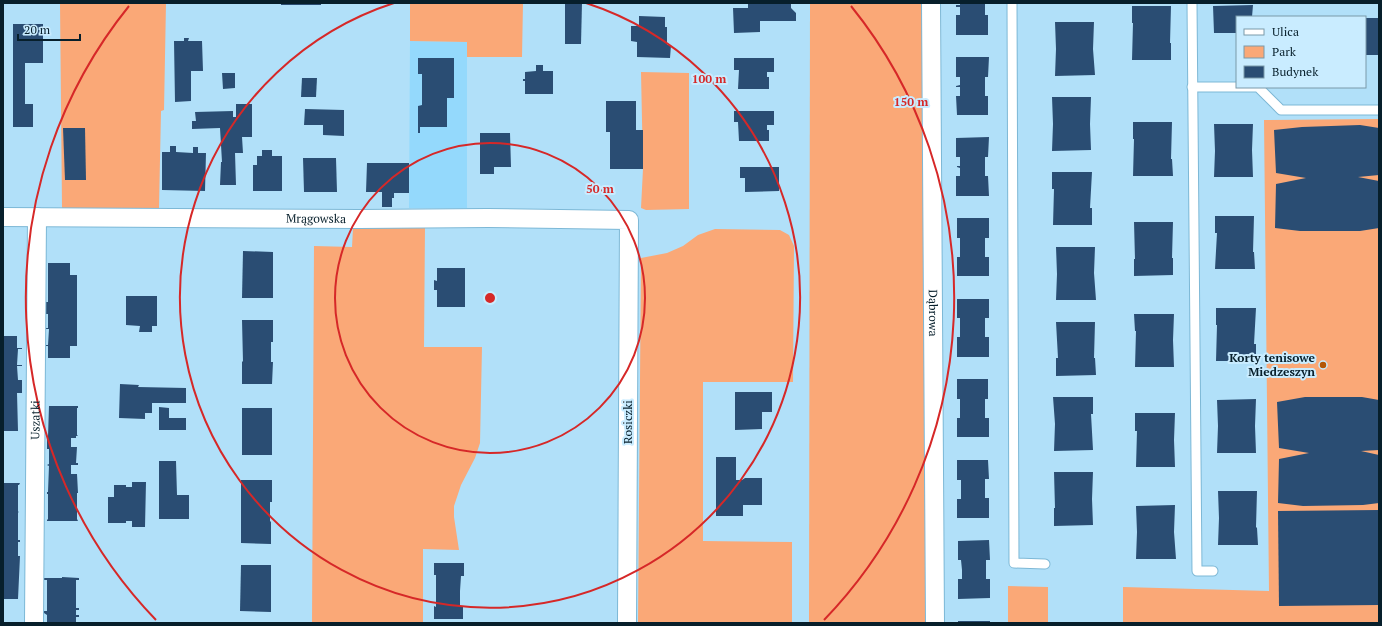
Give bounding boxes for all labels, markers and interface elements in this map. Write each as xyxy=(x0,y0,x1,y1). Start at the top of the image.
scale bar xyxy=(18,16,80,42)
legend xyxy=(1236,16,1366,88)
text: 20 m xyxy=(24,22,51,37)
text: Ulica xyxy=(1272,24,1299,39)
text: Park xyxy=(1272,44,1297,59)
text: Budynek xyxy=(1272,64,1319,79)
text: 100 m xyxy=(692,71,726,86)
text: 150 m xyxy=(894,94,928,109)
text: 50 m xyxy=(586,181,614,196)
street label: Mrągowska xyxy=(286,211,346,226)
street label: Dąbrowa xyxy=(926,289,941,337)
centre of rings xyxy=(483,291,497,305)
place label: Korty tenisowe Miedzeszyn xyxy=(1229,350,1316,379)
marker: Korty tenisowe Miedzeszyn xyxy=(1318,360,1328,370)
street label: Uszatki xyxy=(27,400,43,440)
street label: Rosiczki xyxy=(620,400,635,444)

